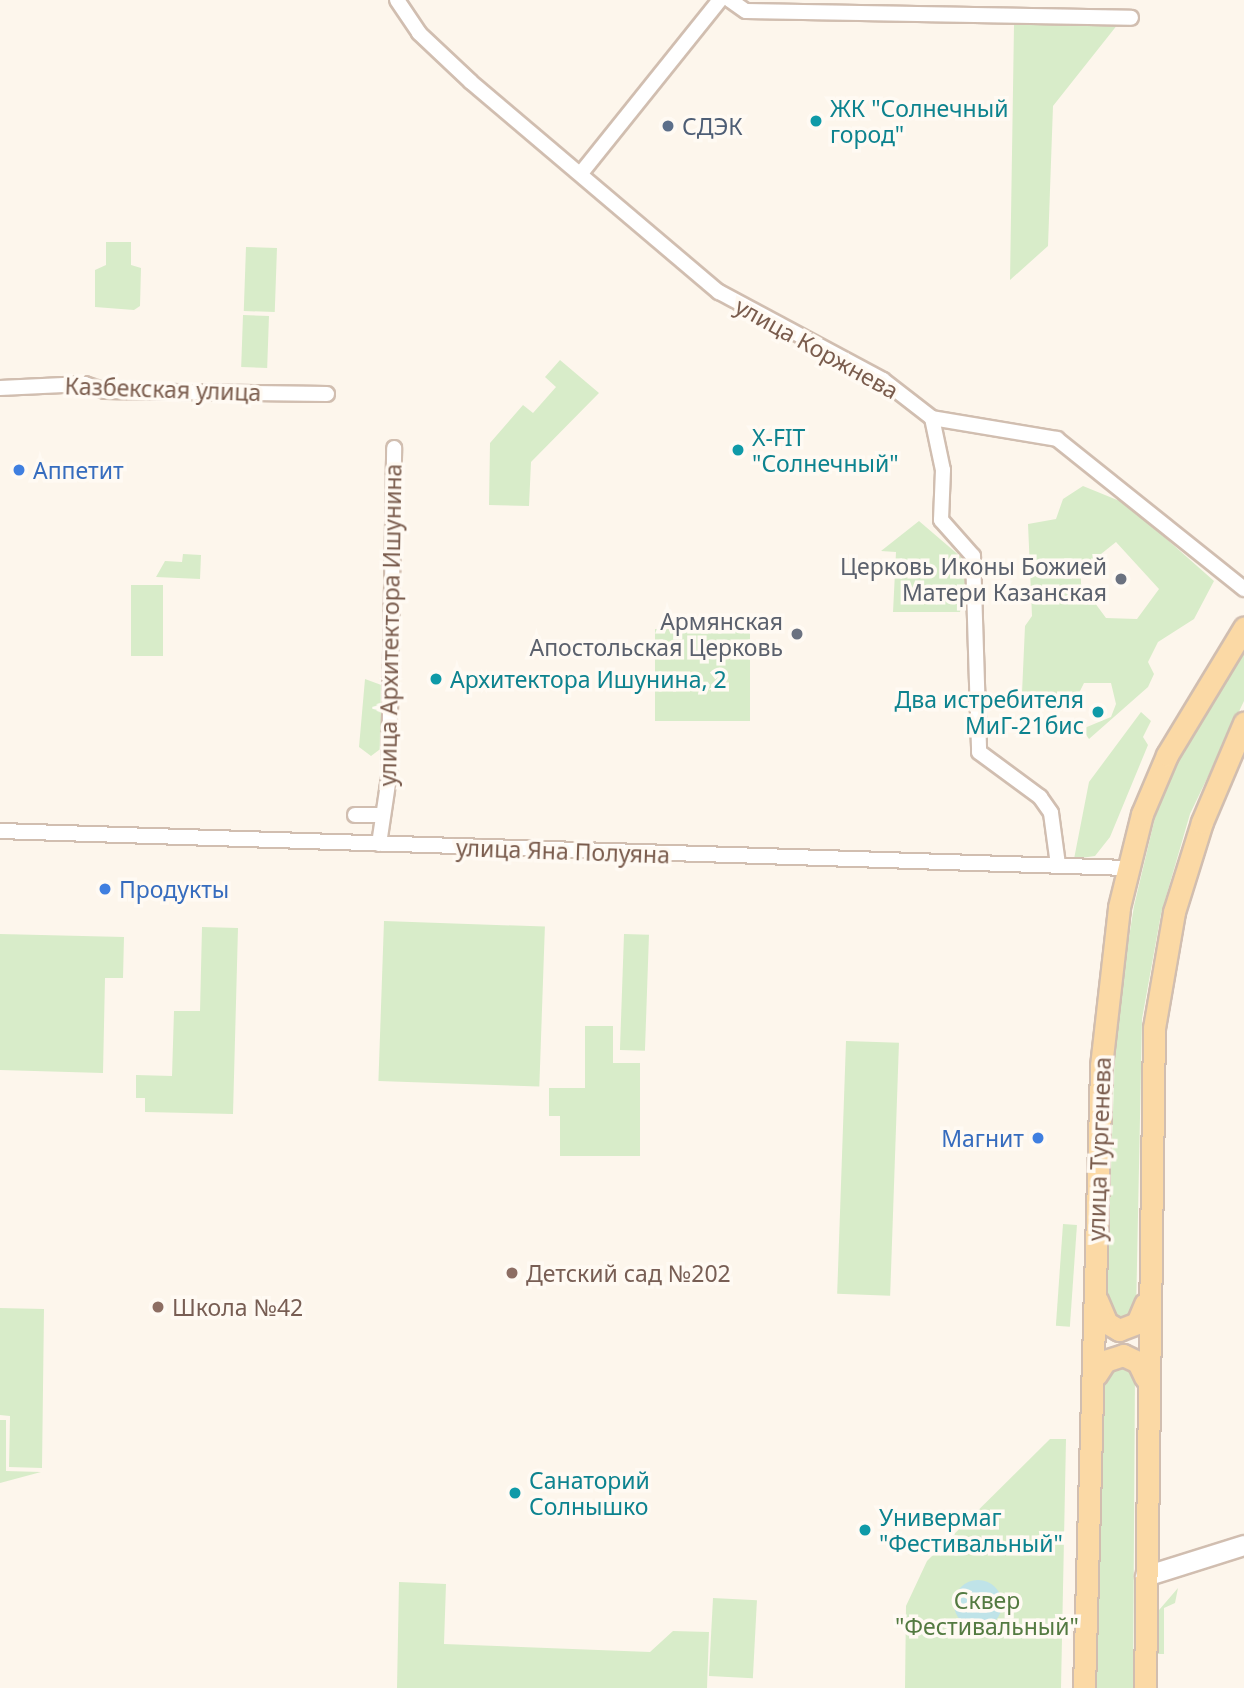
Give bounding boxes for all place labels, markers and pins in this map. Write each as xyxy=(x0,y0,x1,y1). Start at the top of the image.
place label: ЖК "Солнечный город" xyxy=(830,94,1008,148)
place label: СДЭК xyxy=(682,112,743,140)
marker: ЖК "Солнечный город" xyxy=(808,113,824,129)
marker: СДЭК xyxy=(660,118,676,134)
place label: X-FIT "Солнечный" xyxy=(752,423,899,477)
marker: X-FIT "Солнечный" xyxy=(730,442,746,458)
place label: Аппетит xyxy=(33,456,124,484)
marker: Аппетит xyxy=(11,462,27,478)
place label: Церковь Иконы Божией Матери Казанская xyxy=(840,552,1107,606)
marker: Церковь Иконы Божией Матери Казанская xyxy=(1113,571,1129,587)
place label: Армянская Апостольская Церковь xyxy=(529,607,783,661)
marker: Армянская Апостольская Церковь xyxy=(789,626,805,642)
place label: Архитектора Ишунина, 2 xyxy=(450,665,727,693)
marker: Архитектора Ишунина, 2 xyxy=(428,671,444,687)
place label: Два истребителя МиГ-21бис xyxy=(895,685,1084,739)
marker: Два истребителя МиГ-21бис xyxy=(1090,704,1106,720)
place label: Продукты xyxy=(119,875,229,903)
marker: Продукты xyxy=(97,881,113,897)
place label: Магнит xyxy=(941,1124,1024,1152)
marker: Магнит xyxy=(1030,1130,1046,1146)
place label: Детский сад №202 xyxy=(526,1259,731,1287)
marker: Детский сад №202 xyxy=(504,1265,520,1281)
place label: Школа №42 xyxy=(172,1293,303,1321)
marker: Школа №42 xyxy=(150,1299,166,1315)
place label: Санаторий Солнышко xyxy=(529,1466,650,1520)
marker: Санаторий Солнышко xyxy=(507,1485,523,1501)
place label: Универмаг "Фестивальный" xyxy=(879,1503,1063,1557)
marker: Универмаг "Фестивальный" xyxy=(857,1522,873,1538)

